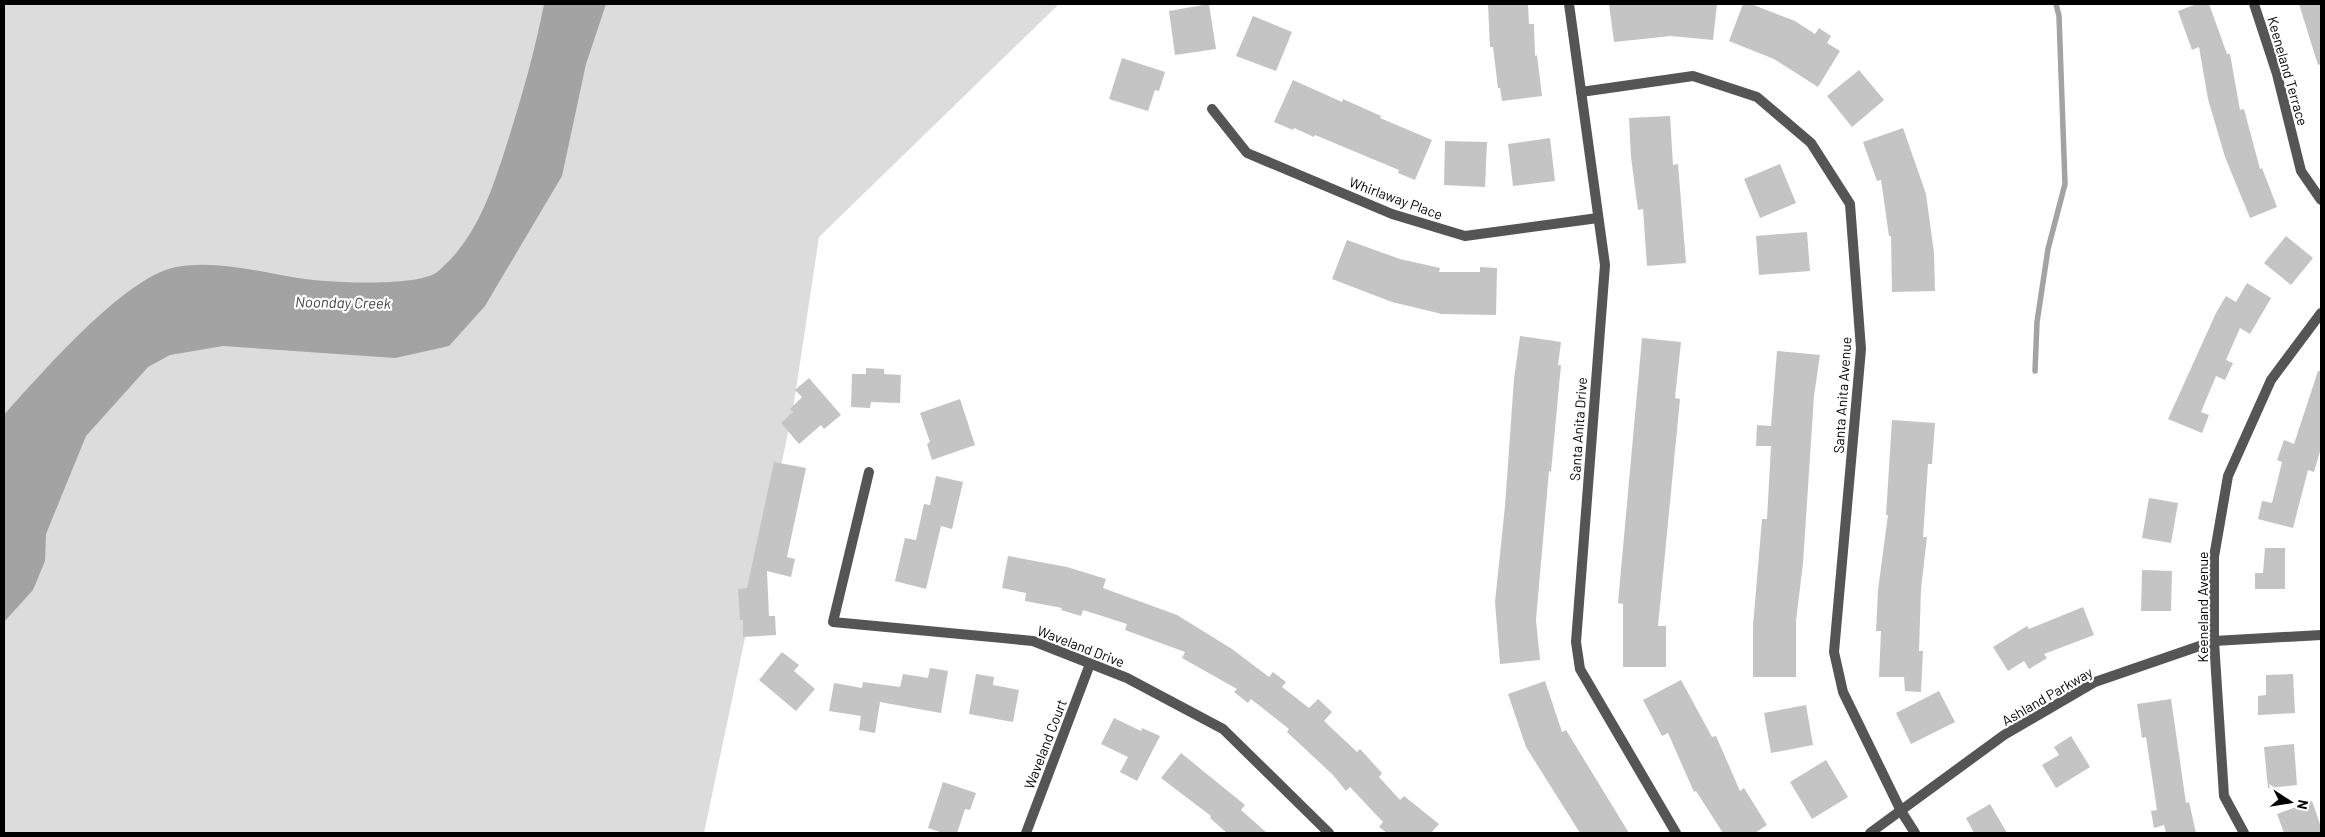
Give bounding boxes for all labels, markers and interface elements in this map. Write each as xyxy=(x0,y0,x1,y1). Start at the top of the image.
street label: Keeneland Terrace xyxy=(2264,14,2312,128)
street label: Whirlaway Place xyxy=(1347,173,1445,223)
water label: Noonday Creek xyxy=(295,292,392,312)
street label: Santa Anita Avenue xyxy=(1829,336,1855,454)
street label: Santa Anita Drive xyxy=(1566,377,1590,481)
street label: Keeneland Avenue xyxy=(2194,552,2211,662)
street label: Waveland Drive xyxy=(1035,622,1127,670)
street label: Ashland Parkway xyxy=(1999,663,2096,729)
street label: Waveland Court xyxy=(1020,697,1070,791)
north arrow xyxy=(2265,777,2315,827)
text: N xyxy=(2294,798,2312,811)

